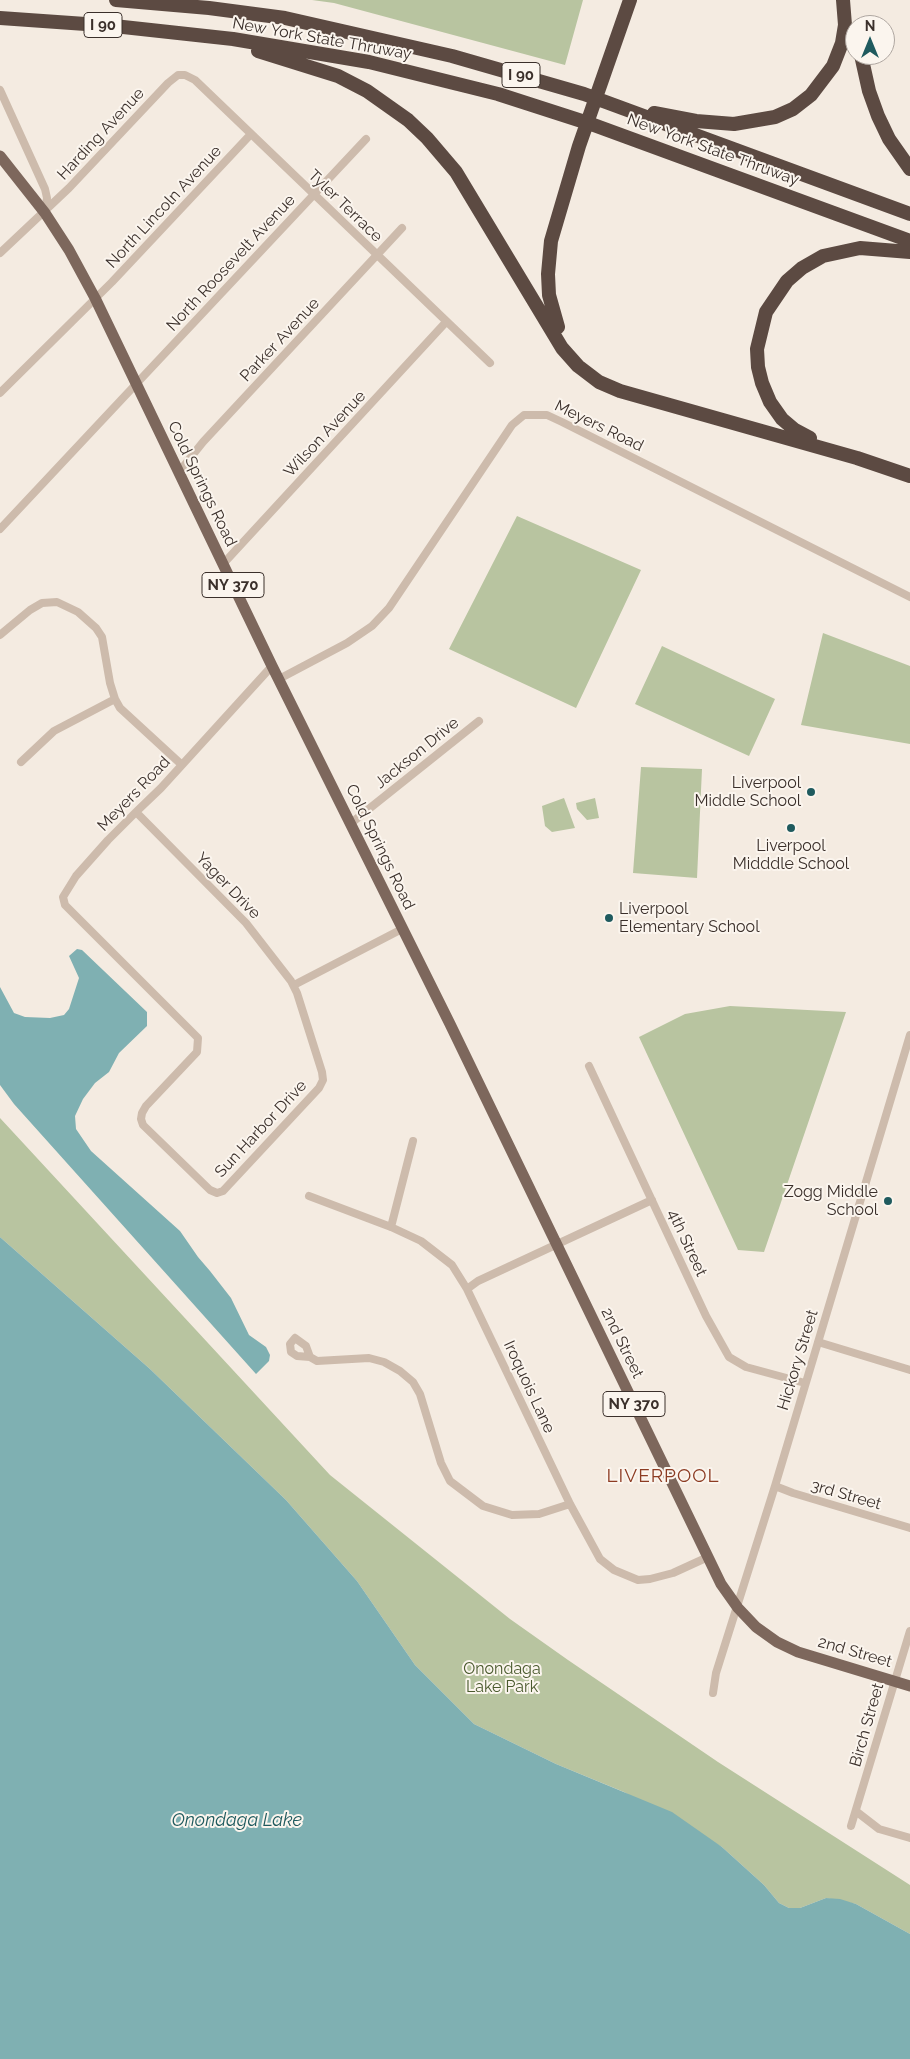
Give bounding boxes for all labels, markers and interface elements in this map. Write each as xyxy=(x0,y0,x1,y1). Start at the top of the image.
road number: I 90 xyxy=(84,12,122,38)
street label: New York State Thruway xyxy=(231,14,413,64)
north arrow xyxy=(845,15,895,65)
text: N xyxy=(865,18,875,34)
road number: I 90 xyxy=(502,62,540,88)
street label: Harding Avenue xyxy=(53,84,149,184)
street label: New York State Thruway xyxy=(624,110,802,190)
street label: North Lincoln Avenue xyxy=(102,142,226,272)
street label: Tyler Terrace xyxy=(304,166,386,246)
street label: North Roosevelt Avenue xyxy=(163,191,299,335)
street label: Parker Avenue xyxy=(236,294,324,386)
street label: Wilson Avenue xyxy=(280,387,370,481)
street label: Meyers Road xyxy=(551,396,647,456)
street label: Cold Springs Road xyxy=(163,418,241,550)
road number: NY 370 xyxy=(202,572,264,598)
street label: Jackson Drive xyxy=(371,713,463,793)
street label: Meyers Road xyxy=(94,753,174,835)
place label: Liverpool Middle School xyxy=(695,773,801,811)
street label: Cold Springs Road xyxy=(341,781,419,913)
marker: Liverpool Middle School xyxy=(805,786,817,798)
marker: Liverpool Midddle School xyxy=(785,822,797,834)
place label: Liverpool Midddle School xyxy=(733,836,849,874)
street label: Yager Drive xyxy=(192,849,264,923)
place label: Liverpool Elementary School xyxy=(619,899,759,937)
marker: Liverpool Elementary School xyxy=(603,912,615,924)
street label: Sun Harbor Drive xyxy=(211,1076,311,1182)
place label: Zogg Middle School xyxy=(784,1182,878,1220)
marker: Zogg Middle School xyxy=(882,1195,894,1207)
street label: 4th Street xyxy=(663,1206,711,1280)
street label: 2nd Street xyxy=(597,1305,647,1381)
street label: Hickory Street xyxy=(774,1307,822,1413)
street label: Iroquois Lane xyxy=(499,1338,559,1436)
road number: NY 370 xyxy=(603,1392,665,1416)
district label: LIVERPOOL xyxy=(605,1465,721,1487)
street label: 3rd Street xyxy=(809,1476,883,1514)
street label: 2nd Street xyxy=(816,1632,894,1672)
park label: Onondaga Lake Park xyxy=(463,1659,541,1697)
street label: Birch Street xyxy=(846,1681,888,1769)
water label: Onondaga Lake xyxy=(172,1810,302,1832)

